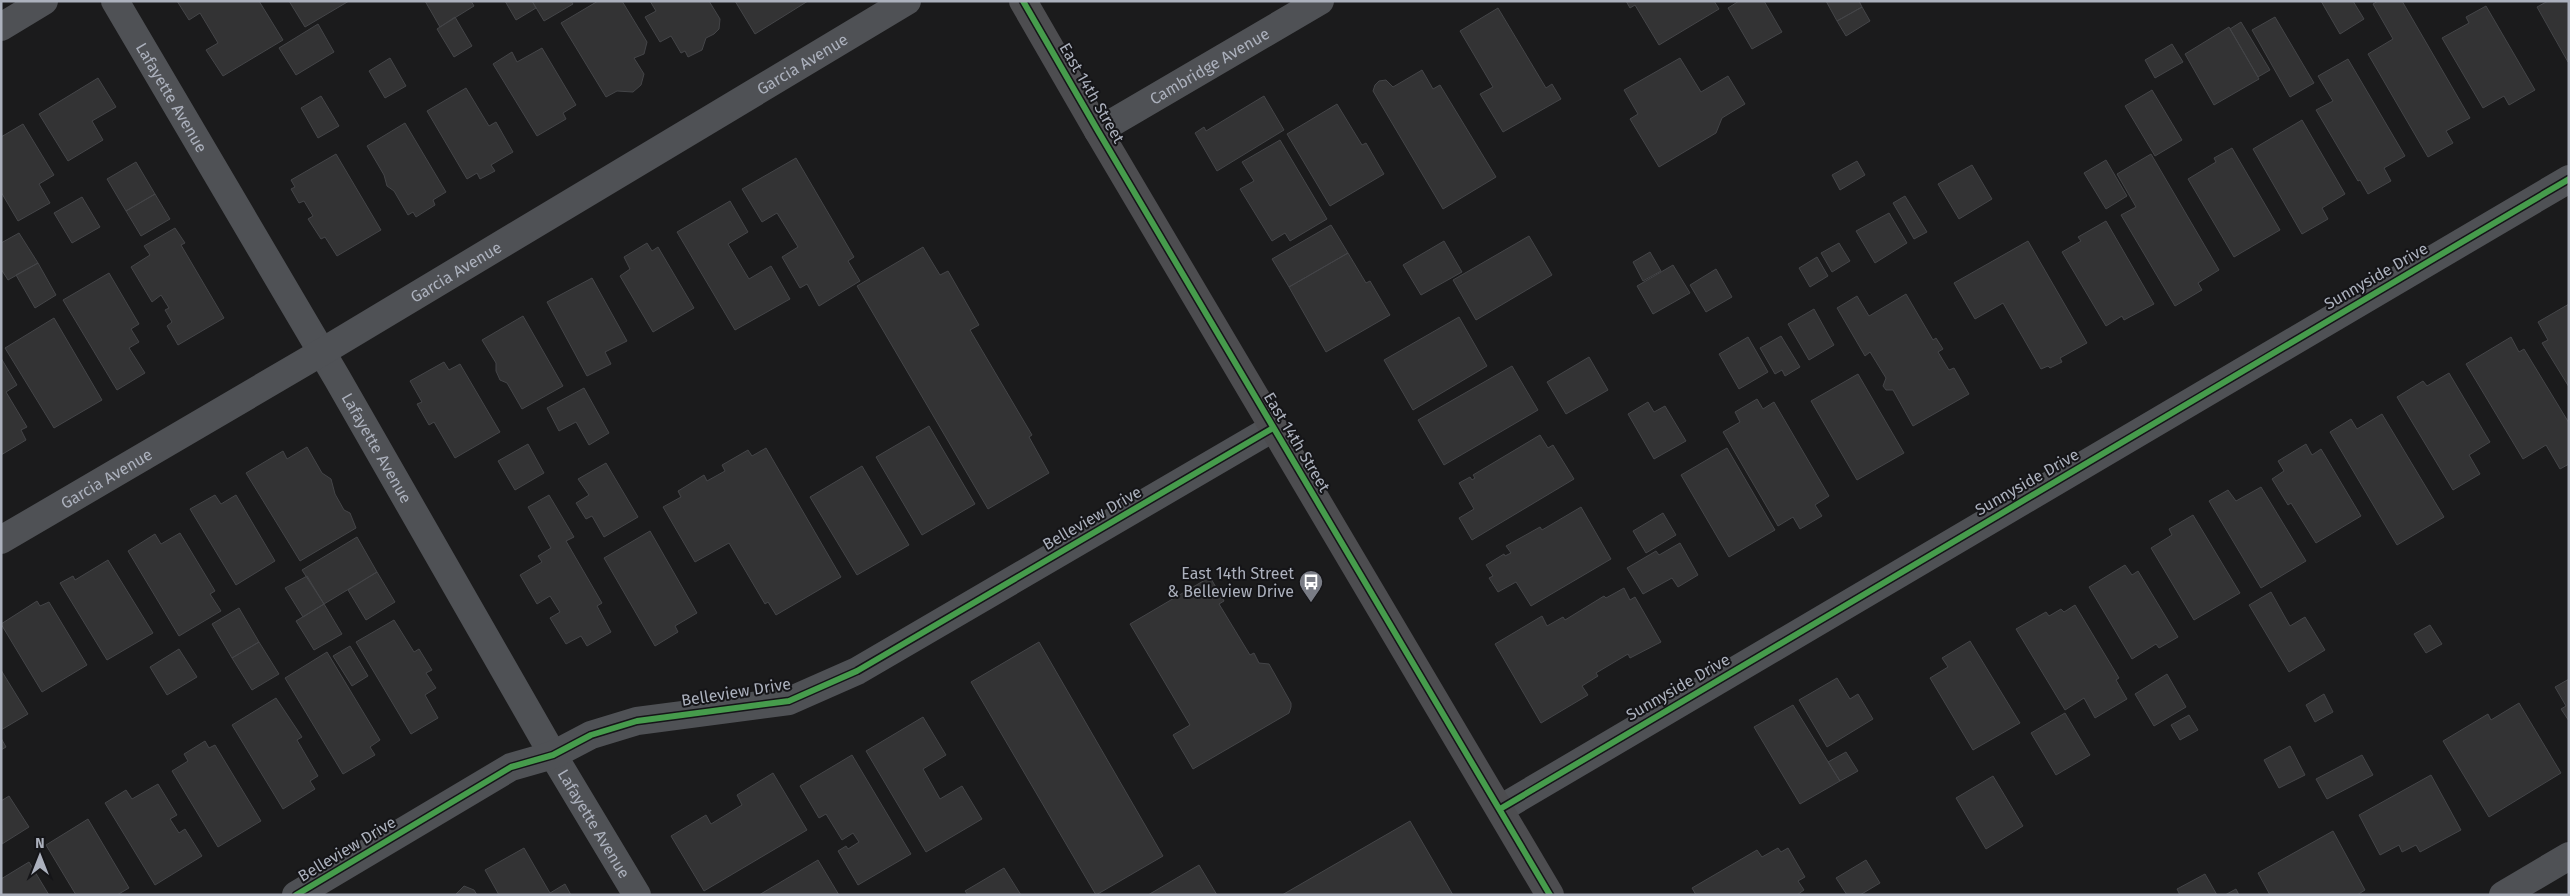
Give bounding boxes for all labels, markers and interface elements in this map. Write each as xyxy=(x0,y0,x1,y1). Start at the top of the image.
street label: Cambridge Avenue xyxy=(1146,23,1272,108)
street label: Garcia Avenue xyxy=(753,29,851,98)
street label: Lafayette Avenue xyxy=(132,39,211,156)
street label: East 14th Street xyxy=(1056,39,1128,147)
street label: Garcia Avenue xyxy=(407,237,505,306)
street label: Sunnyside Drive xyxy=(2321,239,2431,313)
street label: Lafayette Avenue xyxy=(338,389,416,506)
street label: East 14th Street xyxy=(1260,389,1334,495)
street label: Garcia Avenue xyxy=(57,444,155,513)
street label: Sunnyside Drive xyxy=(1972,445,2082,519)
street label: Belleview Drive xyxy=(1039,482,1145,554)
place label: East 14th Street & Belleview Drive xyxy=(1167,564,1294,601)
bus stop icon: East 14th Street & Belleview Drive xyxy=(1298,569,1324,603)
street label: Sunnyside Drive xyxy=(1623,650,1733,724)
street label: Belleview Drive xyxy=(680,674,792,710)
street label: Lafayette Avenue xyxy=(554,766,634,882)
street label: Belleview Drive xyxy=(295,812,399,886)
north arrow xyxy=(15,831,65,881)
text: N xyxy=(35,835,45,852)

